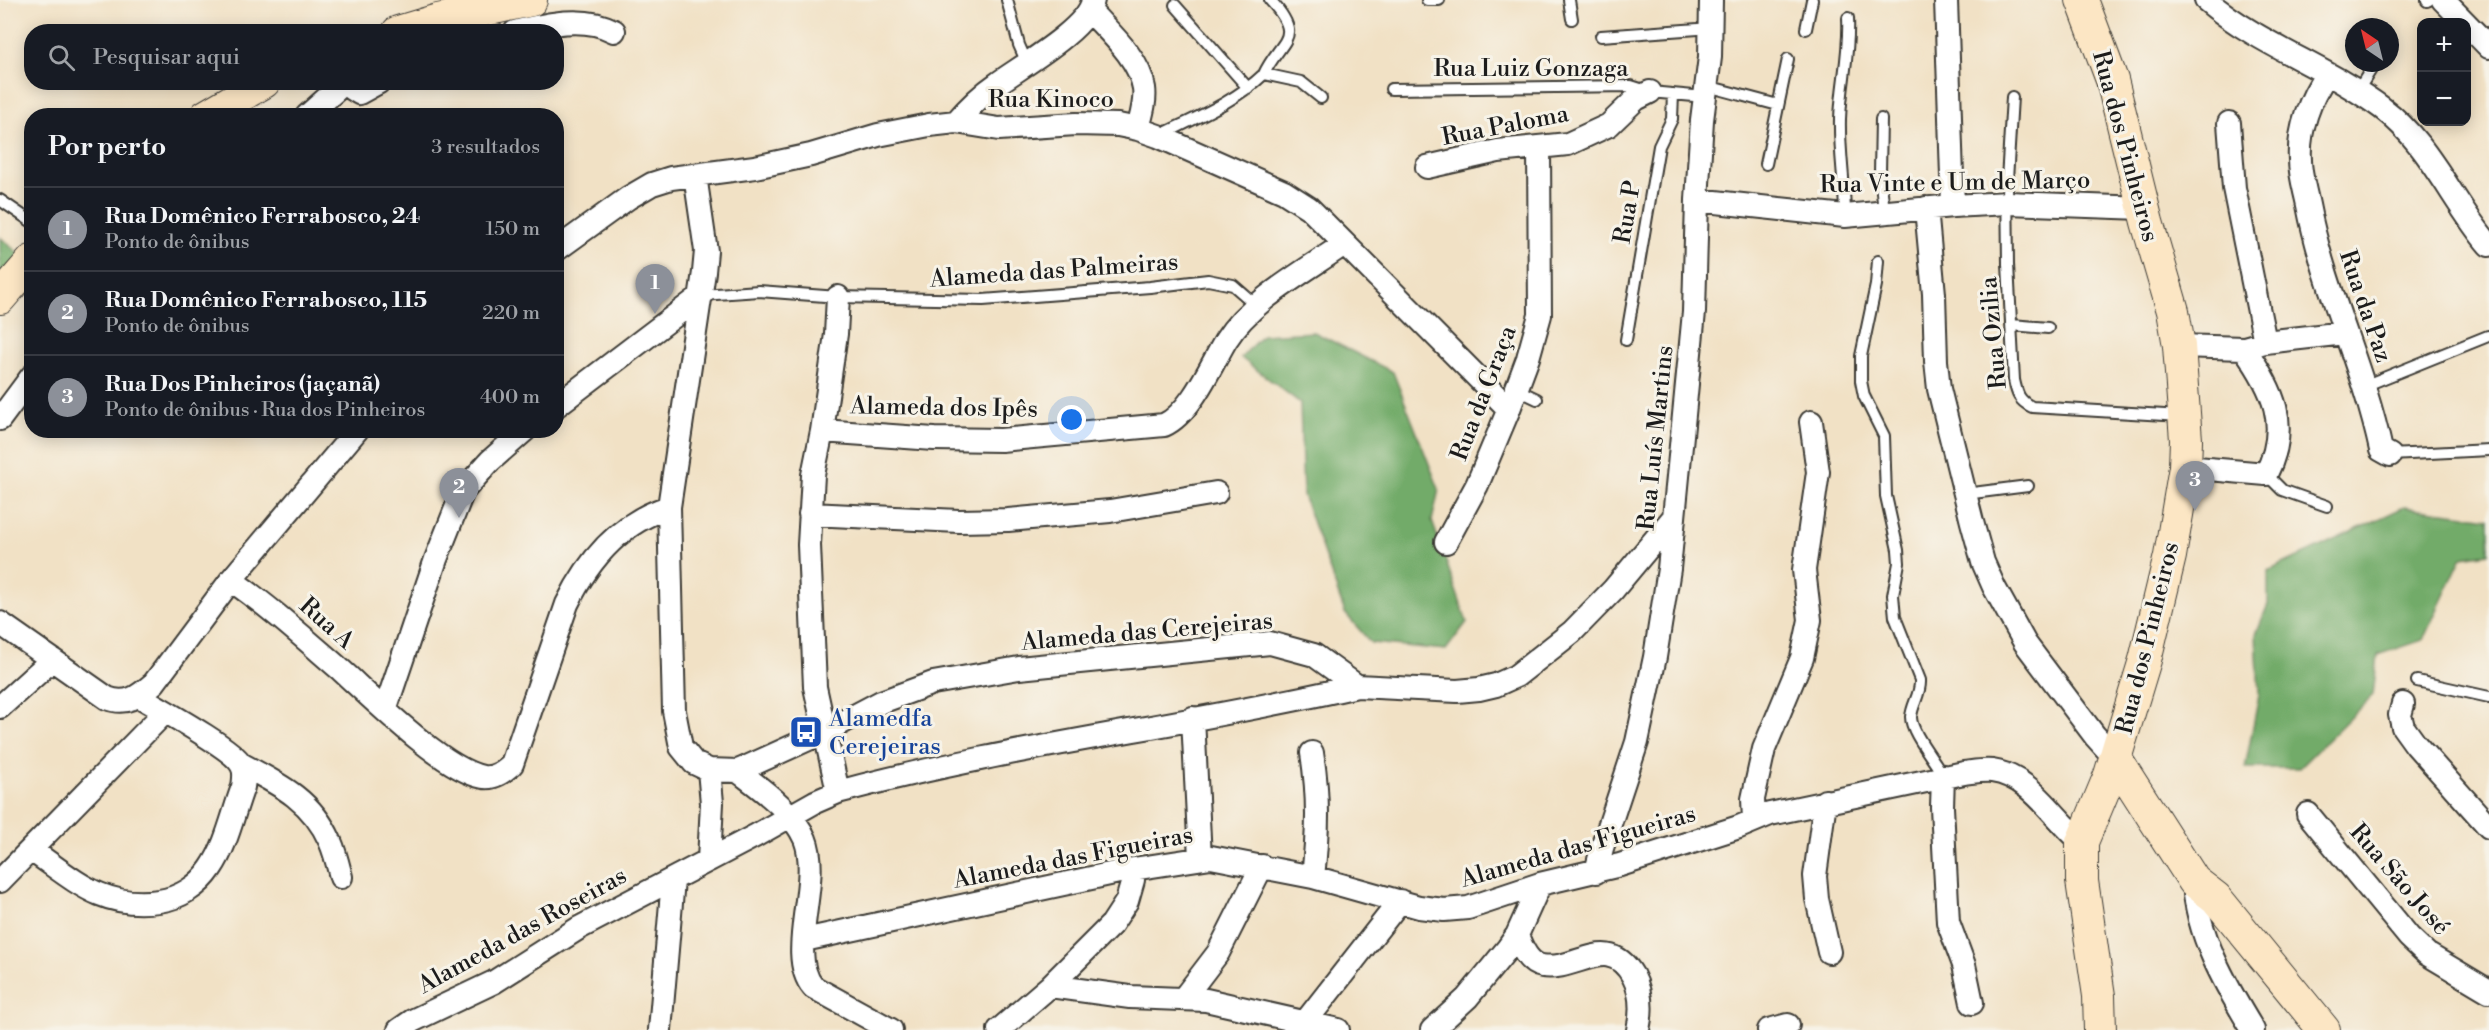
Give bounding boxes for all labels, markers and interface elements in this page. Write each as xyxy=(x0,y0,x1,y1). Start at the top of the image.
north arrow xyxy=(2345,18,2399,72)
map controls xyxy=(2417,18,2471,126)
button: + xyxy=(2417,18,2471,72)
search box xyxy=(24,24,564,90)
icon: search xyxy=(45,41,78,74)
text: Pesquisar aqui xyxy=(93,44,240,71)
street label: Rua dos Pinheiros xyxy=(2085,47,2165,245)
street label: Rua Luiz Gonzaga xyxy=(1433,54,1629,84)
button: − xyxy=(2417,72,2471,126)
street label: Rua Kinoco xyxy=(988,85,1114,115)
street label: Rua Paloma xyxy=(1439,99,1572,153)
text: Por perto xyxy=(48,131,166,163)
text: 3 resultados xyxy=(431,135,540,160)
street label: Rua Vinte e Um de Março xyxy=(1819,166,2091,200)
street label: Rua P xyxy=(1608,178,1648,246)
text: Rua Domênico Ferrabosco, 24 xyxy=(105,203,420,230)
text: 1 xyxy=(63,217,72,242)
text: 150 m xyxy=(485,217,540,242)
text: Ponto de ônibus xyxy=(105,230,250,255)
street label: Rua da Paz xyxy=(2332,246,2398,366)
street label: Alameda das Palmeiras xyxy=(928,247,1179,295)
pin: 1 xyxy=(636,264,674,314)
street label: Rua Ozilia xyxy=(1974,275,2014,390)
text: Rua Domênico Ferrabosco, 115 xyxy=(105,287,427,314)
text: 2 xyxy=(61,301,74,326)
text: 220 m xyxy=(482,301,540,326)
text: Ponto de ônibus xyxy=(105,314,250,339)
street label: Rua da Graça xyxy=(1444,321,1524,465)
street label: Rua Luís Martins xyxy=(1631,344,1681,532)
text: Rua Dos Pinheiros (jaçanã) xyxy=(105,371,380,398)
text: 3 xyxy=(61,385,74,410)
text: 400 m xyxy=(480,385,540,410)
street label: Alameda dos Ipês xyxy=(849,391,1038,425)
text: Ponto de ônibus · Rua dos Pinheiros xyxy=(105,398,425,423)
your location xyxy=(1057,405,1086,434)
pin: 3 xyxy=(2176,462,2214,511)
pin: 2 xyxy=(440,468,478,518)
street label: Rua dos Pinheiros xyxy=(2110,539,2186,737)
street label: Rua A xyxy=(293,591,360,657)
street label: Alameda das Cerejeiras xyxy=(1019,606,1274,658)
place label: Alamedfa Cerejeiras xyxy=(828,704,941,762)
bus stop icon: Alamedfa Cerejeiras xyxy=(788,714,824,750)
street label: Alameda das Figueiras xyxy=(1456,799,1699,895)
street label: Rua São José xyxy=(2343,818,2456,942)
street label: Alameda das Figueiras xyxy=(950,820,1195,896)
street label: Alameda das Roseiras xyxy=(412,861,632,1001)

